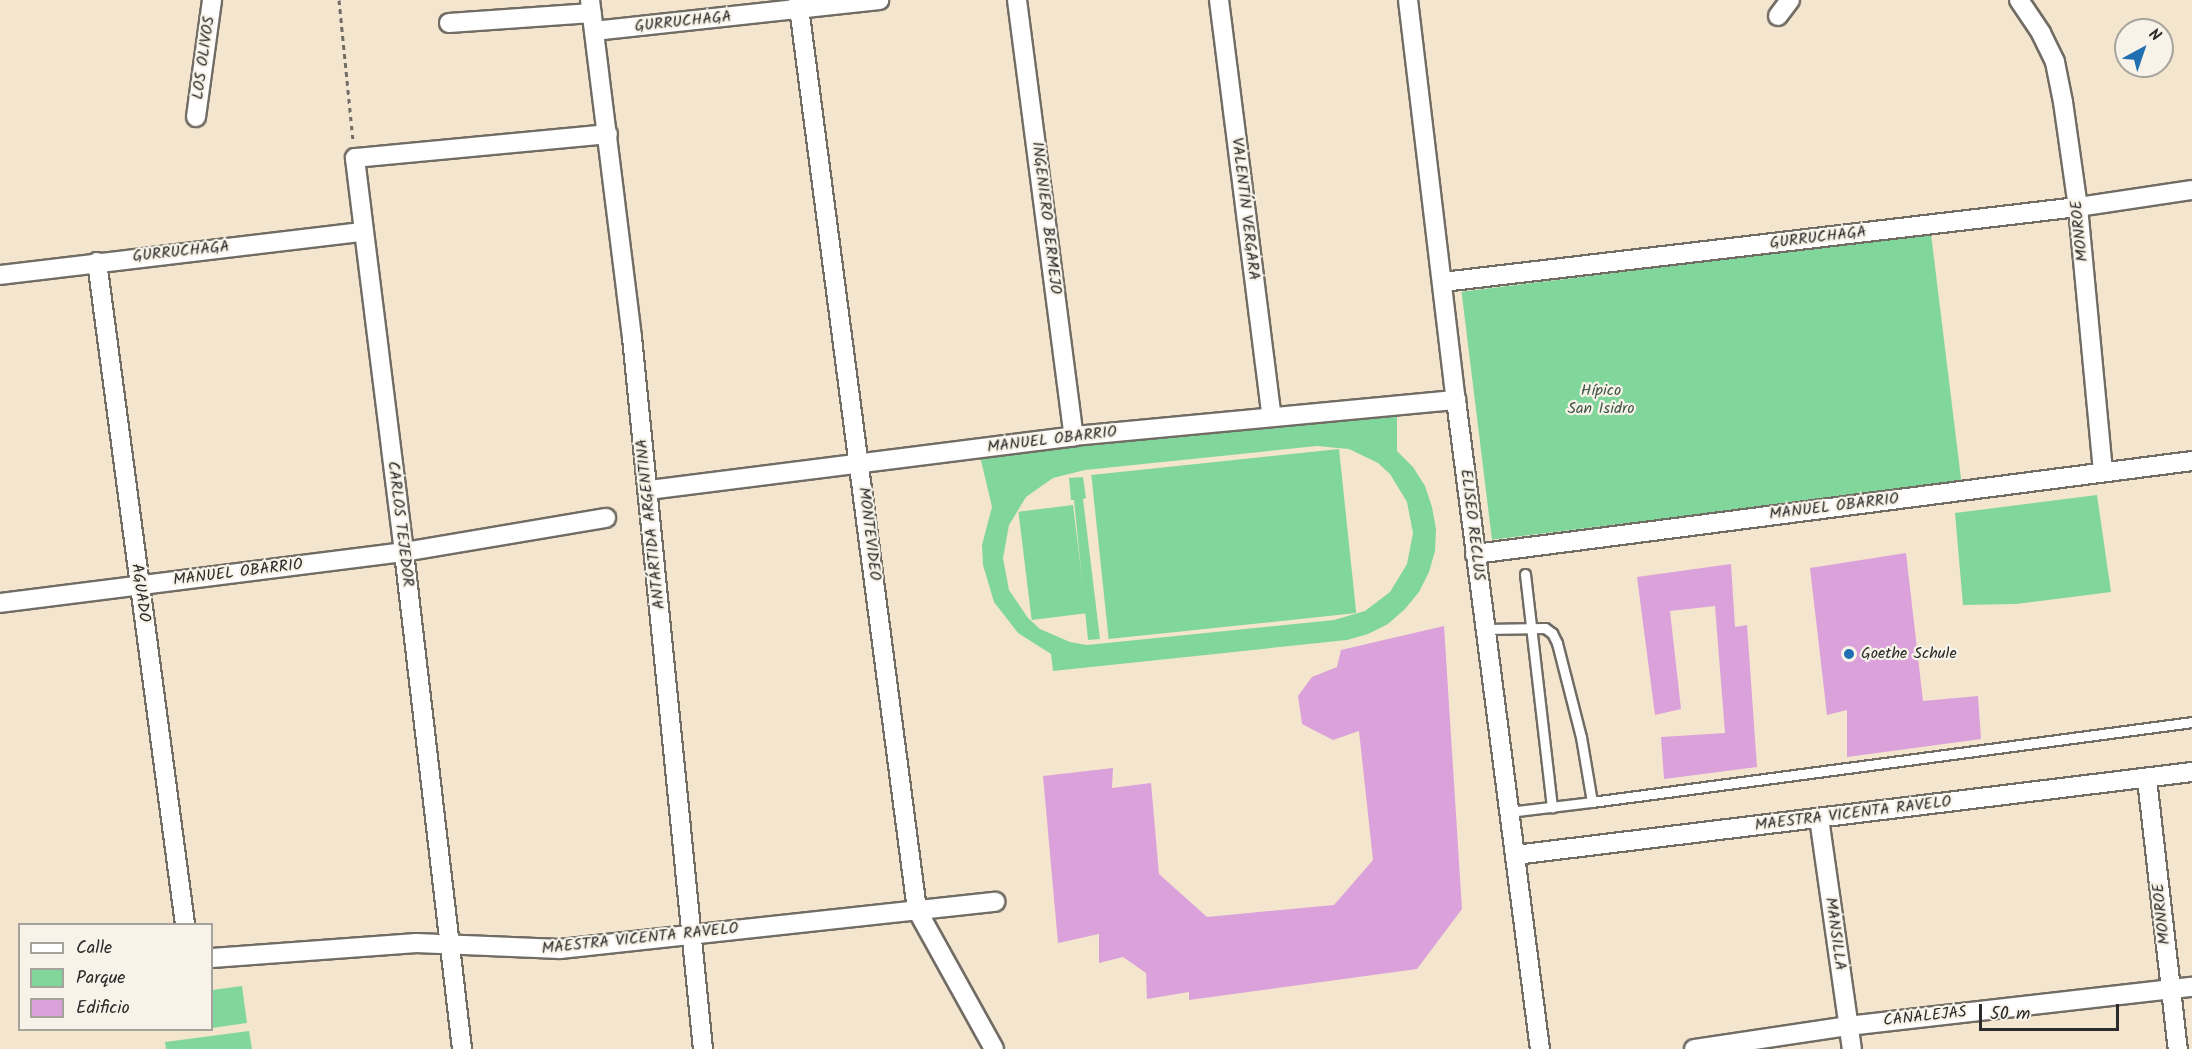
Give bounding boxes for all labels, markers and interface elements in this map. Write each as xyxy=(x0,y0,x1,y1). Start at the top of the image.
street label: GURRUCHAGA xyxy=(634,7,732,37)
street label: LOS OLIVOS xyxy=(189,15,219,101)
north arrow xyxy=(2114,18,2174,78)
text: N xyxy=(2143,23,2167,48)
street label: VALENTÍN VERGARA xyxy=(1227,137,1263,281)
street label: INGENIERO BERMEJO xyxy=(1027,140,1065,296)
street label: MONROE xyxy=(2067,199,2093,263)
street label: GURRUCHAGA xyxy=(1769,223,1867,253)
street label: GURRUCHAGA xyxy=(132,237,230,267)
park label: Hípico San Isidro xyxy=(1567,381,1635,419)
street label: MANUEL OBARRIO xyxy=(986,423,1118,457)
street label: ANTÁRTIDA ARGENTINA xyxy=(632,438,670,610)
street label: CARLOS TEJEDOR xyxy=(383,460,417,588)
street label: ELISEO RECLUS xyxy=(1456,468,1488,582)
street label: MONTEVIDEO xyxy=(854,486,884,582)
street label: MANUEL OBARRIO xyxy=(1768,490,1900,524)
street label: MANUEL OBARRIO xyxy=(172,556,304,590)
street label: AGUADO xyxy=(126,562,154,624)
place label: Goethe Schule xyxy=(1861,644,1957,664)
marker: Goethe Schule xyxy=(1842,647,1856,661)
street label: MAESTRA VICENTA RAVELO xyxy=(1754,792,1952,836)
street label: MONROE xyxy=(2149,882,2175,946)
street label: MANSILLA xyxy=(1820,896,1850,972)
street label: MAESTRA VICENTA RAVELO xyxy=(541,919,739,959)
legend xyxy=(18,923,213,1031)
text: Calle xyxy=(76,934,112,963)
text: Parque xyxy=(76,964,125,993)
scale bar xyxy=(1982,992,2122,1030)
text: Edificio xyxy=(76,994,130,1023)
text: 50 m xyxy=(1990,1000,2030,1029)
street label: CANALEJAS xyxy=(1882,1003,1968,1031)

